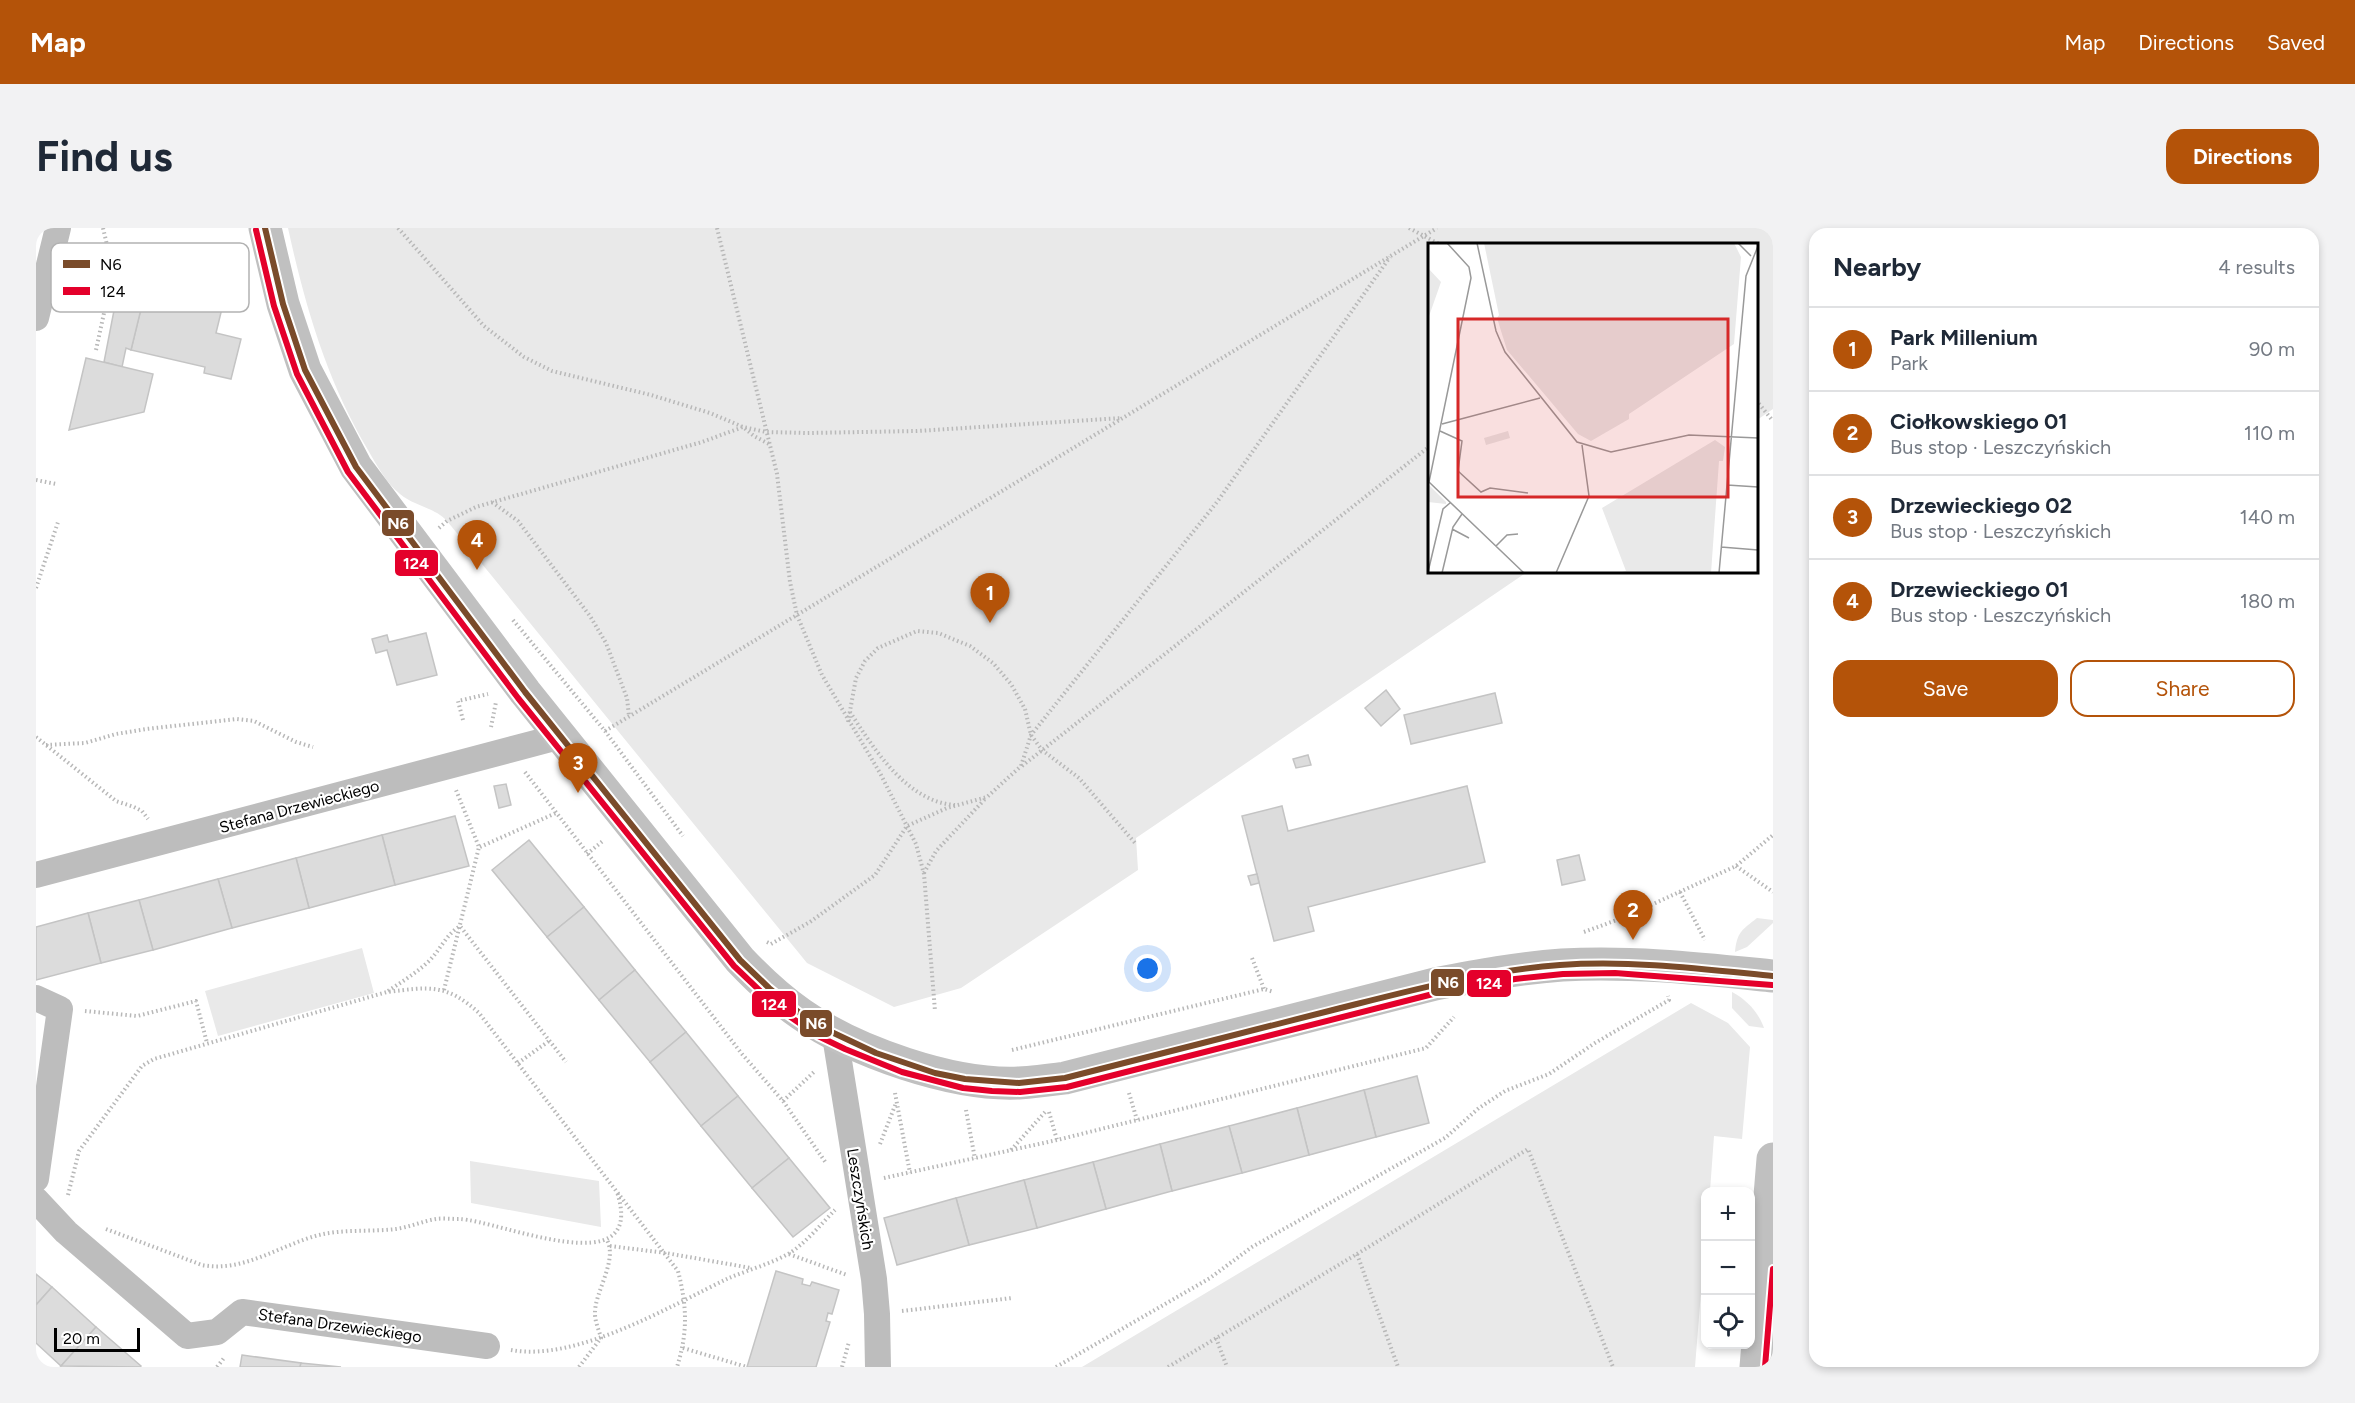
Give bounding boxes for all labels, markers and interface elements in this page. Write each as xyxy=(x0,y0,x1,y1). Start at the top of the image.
text: Map xyxy=(30,25,86,59)
text: Map xyxy=(2064,30,2105,55)
text: Directions xyxy=(2138,30,2234,55)
text: Saved xyxy=(2267,30,2325,55)
button: Directions xyxy=(2166,129,2319,184)
text: Find us xyxy=(36,131,173,182)
legend xyxy=(51,243,249,312)
inset map xyxy=(1428,243,1758,573)
text: Nearby xyxy=(1833,251,1921,283)
text: N6 xyxy=(100,255,121,274)
text: 4 results xyxy=(2218,255,2295,279)
text: 124 xyxy=(100,282,126,301)
text: Park Millenium xyxy=(1890,324,2038,351)
text: 1 xyxy=(1848,337,1857,361)
text: 90 m xyxy=(2249,337,2295,361)
text: Park xyxy=(1890,351,1928,375)
text: Ciołkowskiego 01 xyxy=(1890,408,2068,435)
text: 2 xyxy=(1847,421,1858,445)
text: 110 m xyxy=(2244,421,2295,445)
text: Bus stop · Leszczyńskich xyxy=(1890,435,2111,459)
text: Drzewieckiego 02 xyxy=(1890,492,2072,519)
text: 3 xyxy=(1847,505,1858,529)
text: 140 m xyxy=(2240,505,2295,529)
line badge: N6 xyxy=(381,509,415,537)
text: N6 xyxy=(387,514,409,533)
text: Bus stop · Leszczyńskich xyxy=(1890,519,2111,543)
pin: 4 xyxy=(458,520,496,570)
line badge: 124 xyxy=(394,549,439,577)
text: 124 xyxy=(403,554,429,573)
pin: 1 xyxy=(970,574,1010,623)
text: Drzewieckiego 01 xyxy=(1890,576,2069,603)
text: 4 xyxy=(1846,589,1859,613)
text: 180 m xyxy=(2240,589,2295,613)
text: Bus stop · Leszczyńskich xyxy=(1890,603,2111,627)
button: Save xyxy=(1833,660,2058,717)
button: Share xyxy=(2070,660,2295,717)
pin: 3 xyxy=(558,744,598,793)
street label: Stefana Drzewieckiego xyxy=(217,776,381,837)
pin: 2 xyxy=(1614,890,1652,940)
your location xyxy=(1133,954,1162,983)
line badge: N6 xyxy=(1430,968,1465,997)
line badge: 124 xyxy=(1466,969,1512,998)
text: N6 xyxy=(1437,973,1459,992)
text: 124 xyxy=(1476,974,1502,993)
line badge: 124 xyxy=(751,990,797,1018)
text: 124 xyxy=(761,995,787,1014)
line badge: N6 xyxy=(799,1009,833,1038)
text: N6 xyxy=(805,1014,827,1033)
street label: Leszczyńskich xyxy=(843,1147,878,1251)
map controls xyxy=(1701,1187,1755,1349)
button: + xyxy=(1701,1187,1755,1241)
button: − xyxy=(1701,1241,1755,1295)
button: locate xyxy=(1701,1295,1755,1349)
street label: Stefana Drzewieckiego xyxy=(257,1305,423,1346)
scale bar xyxy=(54,1325,140,1352)
text: 20 m xyxy=(63,1329,100,1348)

